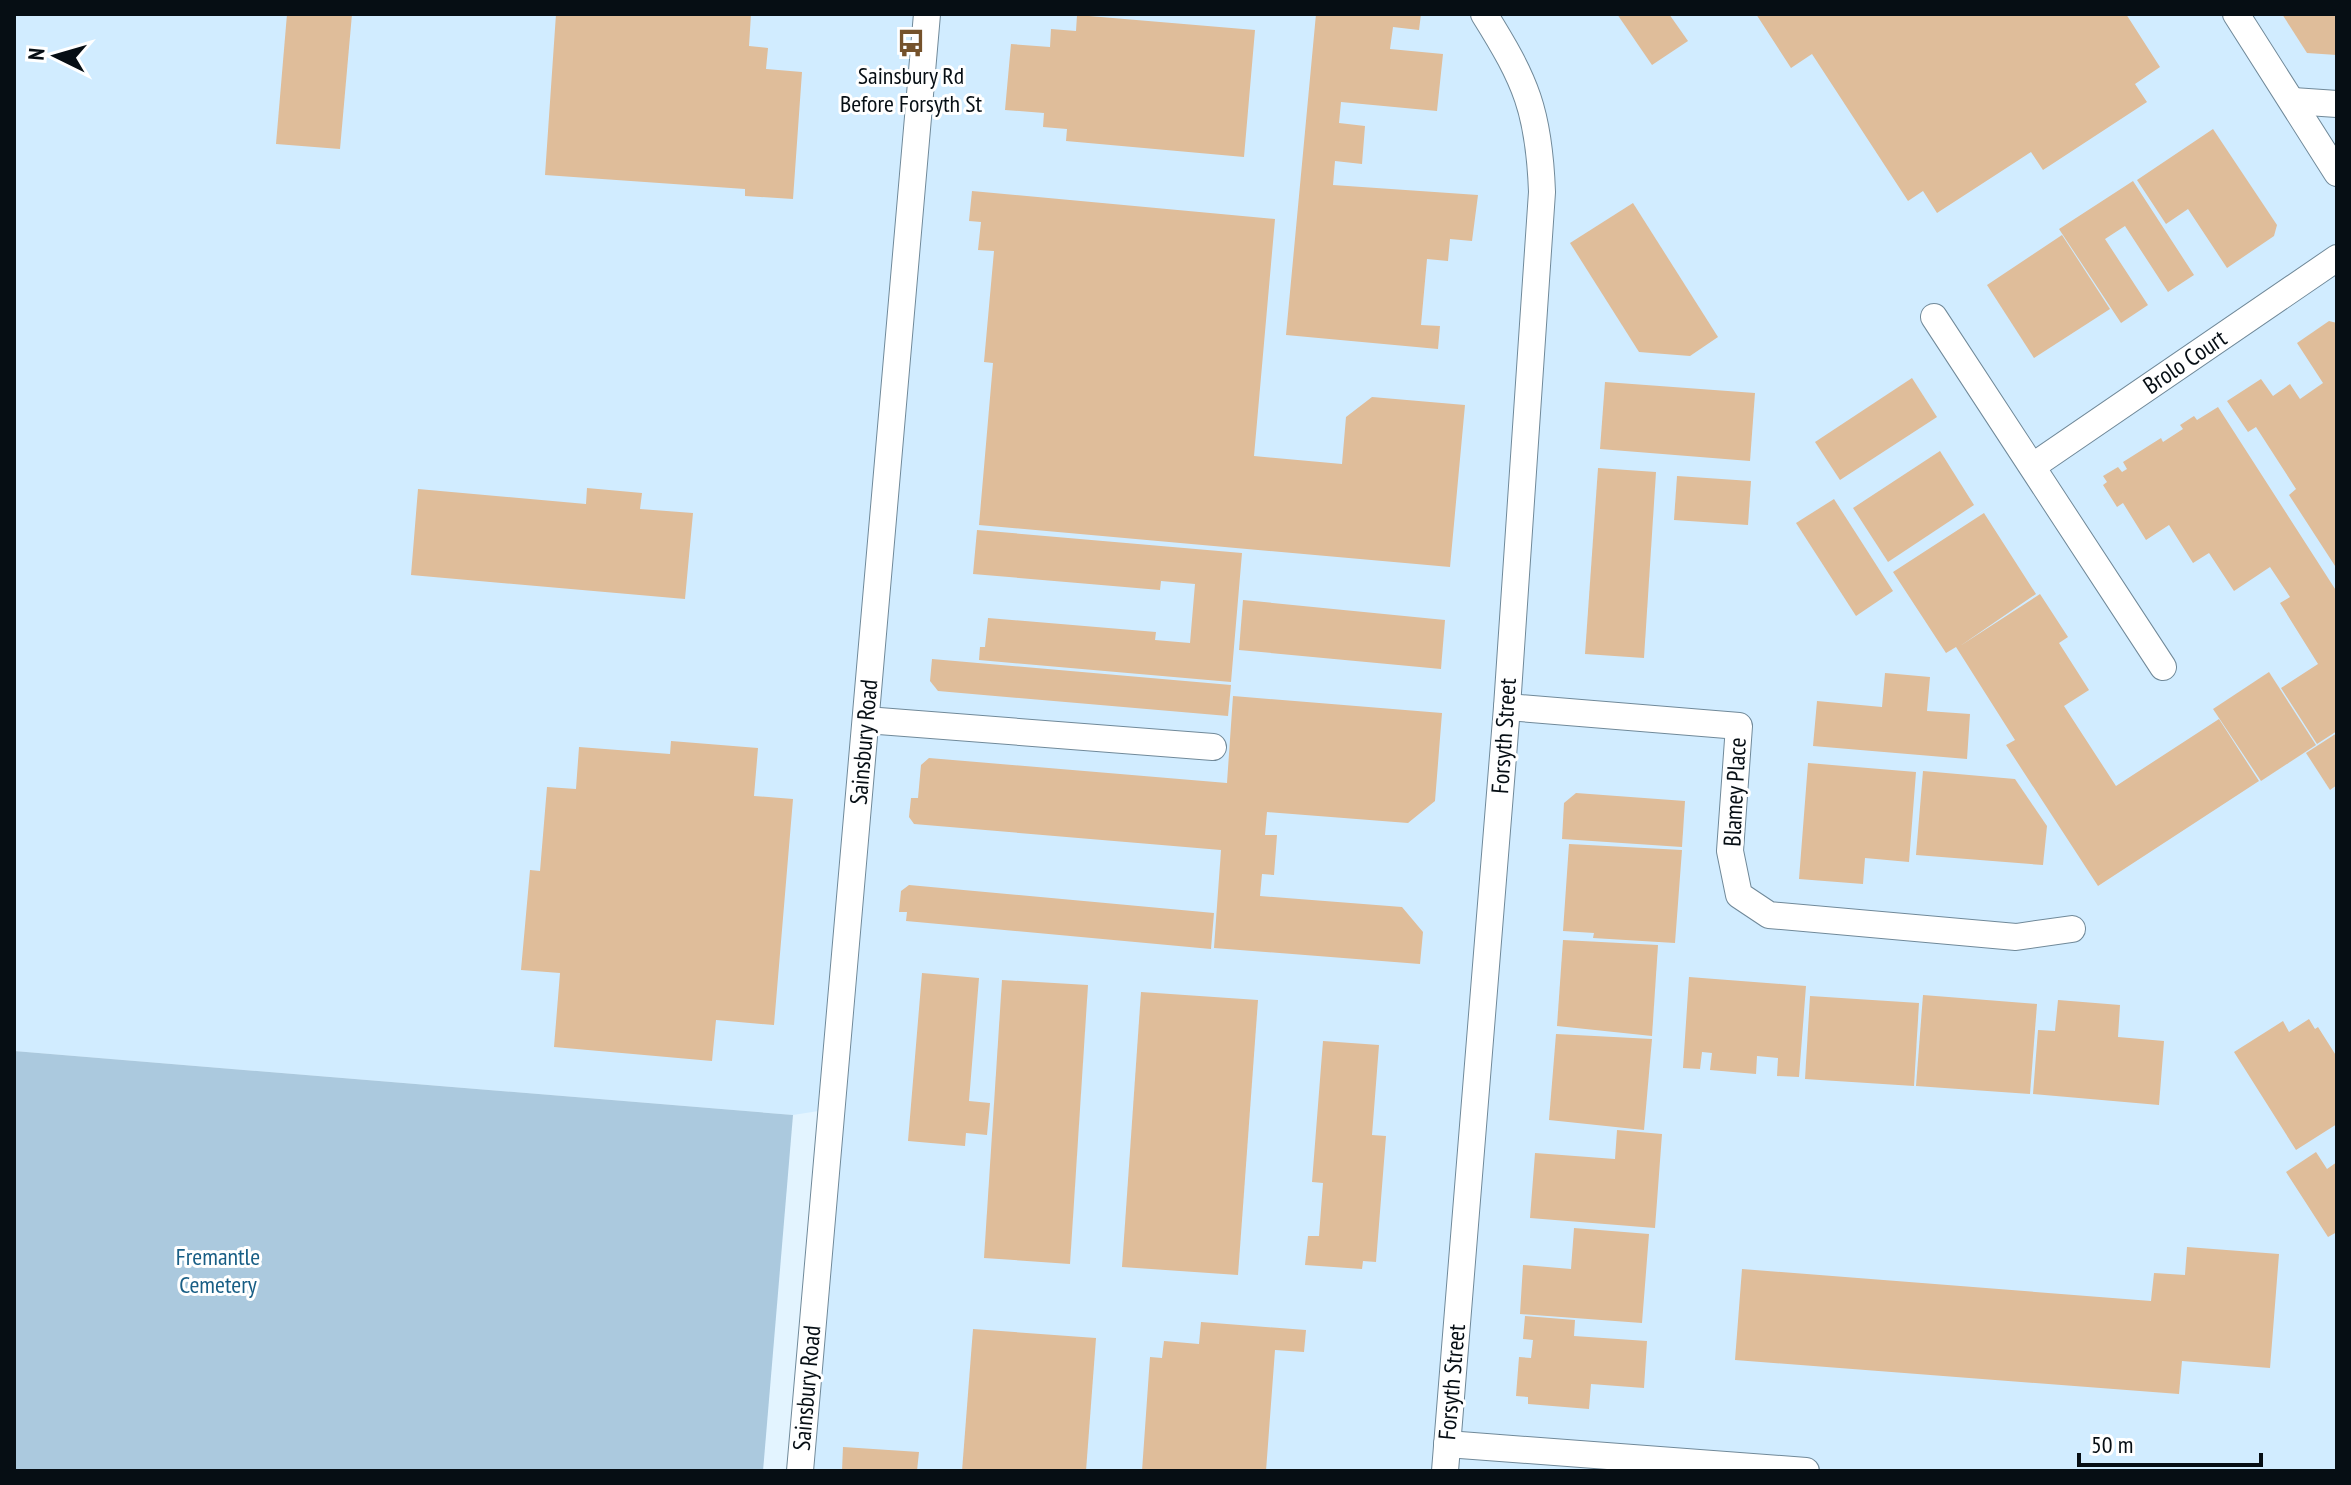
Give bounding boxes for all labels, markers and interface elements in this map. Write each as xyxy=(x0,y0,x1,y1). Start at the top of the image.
north arrow xyxy=(16,16,96,96)
bus stop icon: Sainsbury Rd Before Forsyth St xyxy=(896,28,926,58)
text: N xyxy=(22,47,51,61)
place label: Sainsbury Rd Before Forsyth St xyxy=(840,60,983,119)
street label: Brolo Court xyxy=(2137,322,2233,401)
street label: Forsyth Street xyxy=(1484,677,1523,795)
street label: Sainsbury Road xyxy=(843,678,884,806)
street label: Blamey Place xyxy=(1716,737,1753,847)
park label: Fremantle Cemetery xyxy=(176,1241,260,1300)
street label: Forsyth Street xyxy=(1431,1322,1472,1441)
street label: Sainsbury Road xyxy=(786,1324,827,1452)
scale bar xyxy=(2079,1417,2261,1467)
text: 50 m xyxy=(2091,1429,2133,1460)

